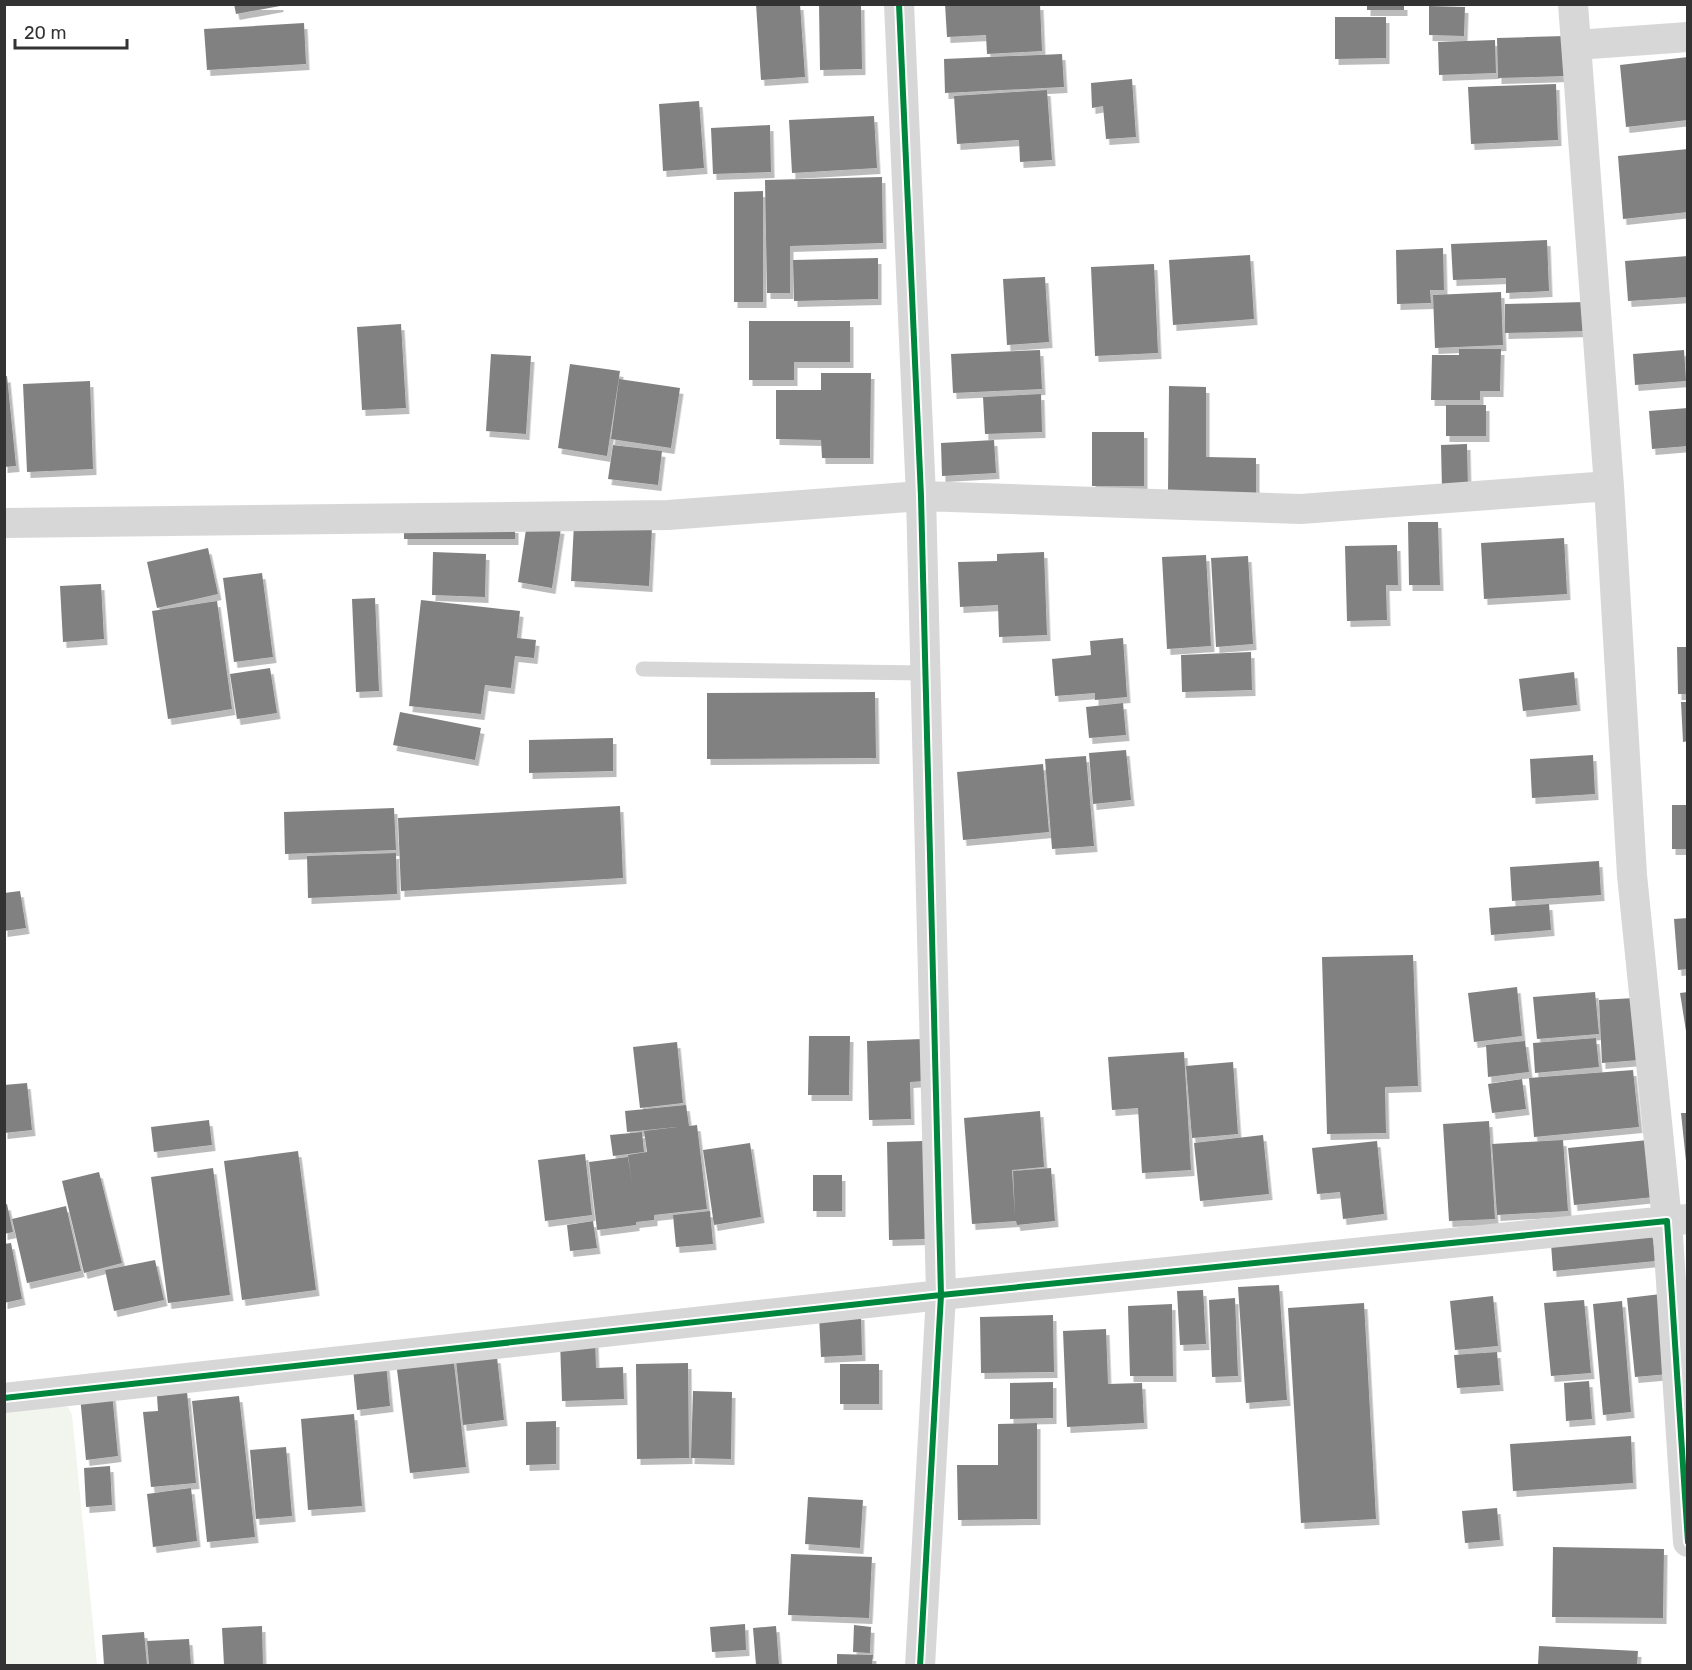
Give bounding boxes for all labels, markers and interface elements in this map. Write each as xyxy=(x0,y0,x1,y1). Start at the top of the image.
scale bar xyxy=(15,12,128,50)
text: 20 m xyxy=(24,22,66,44)

